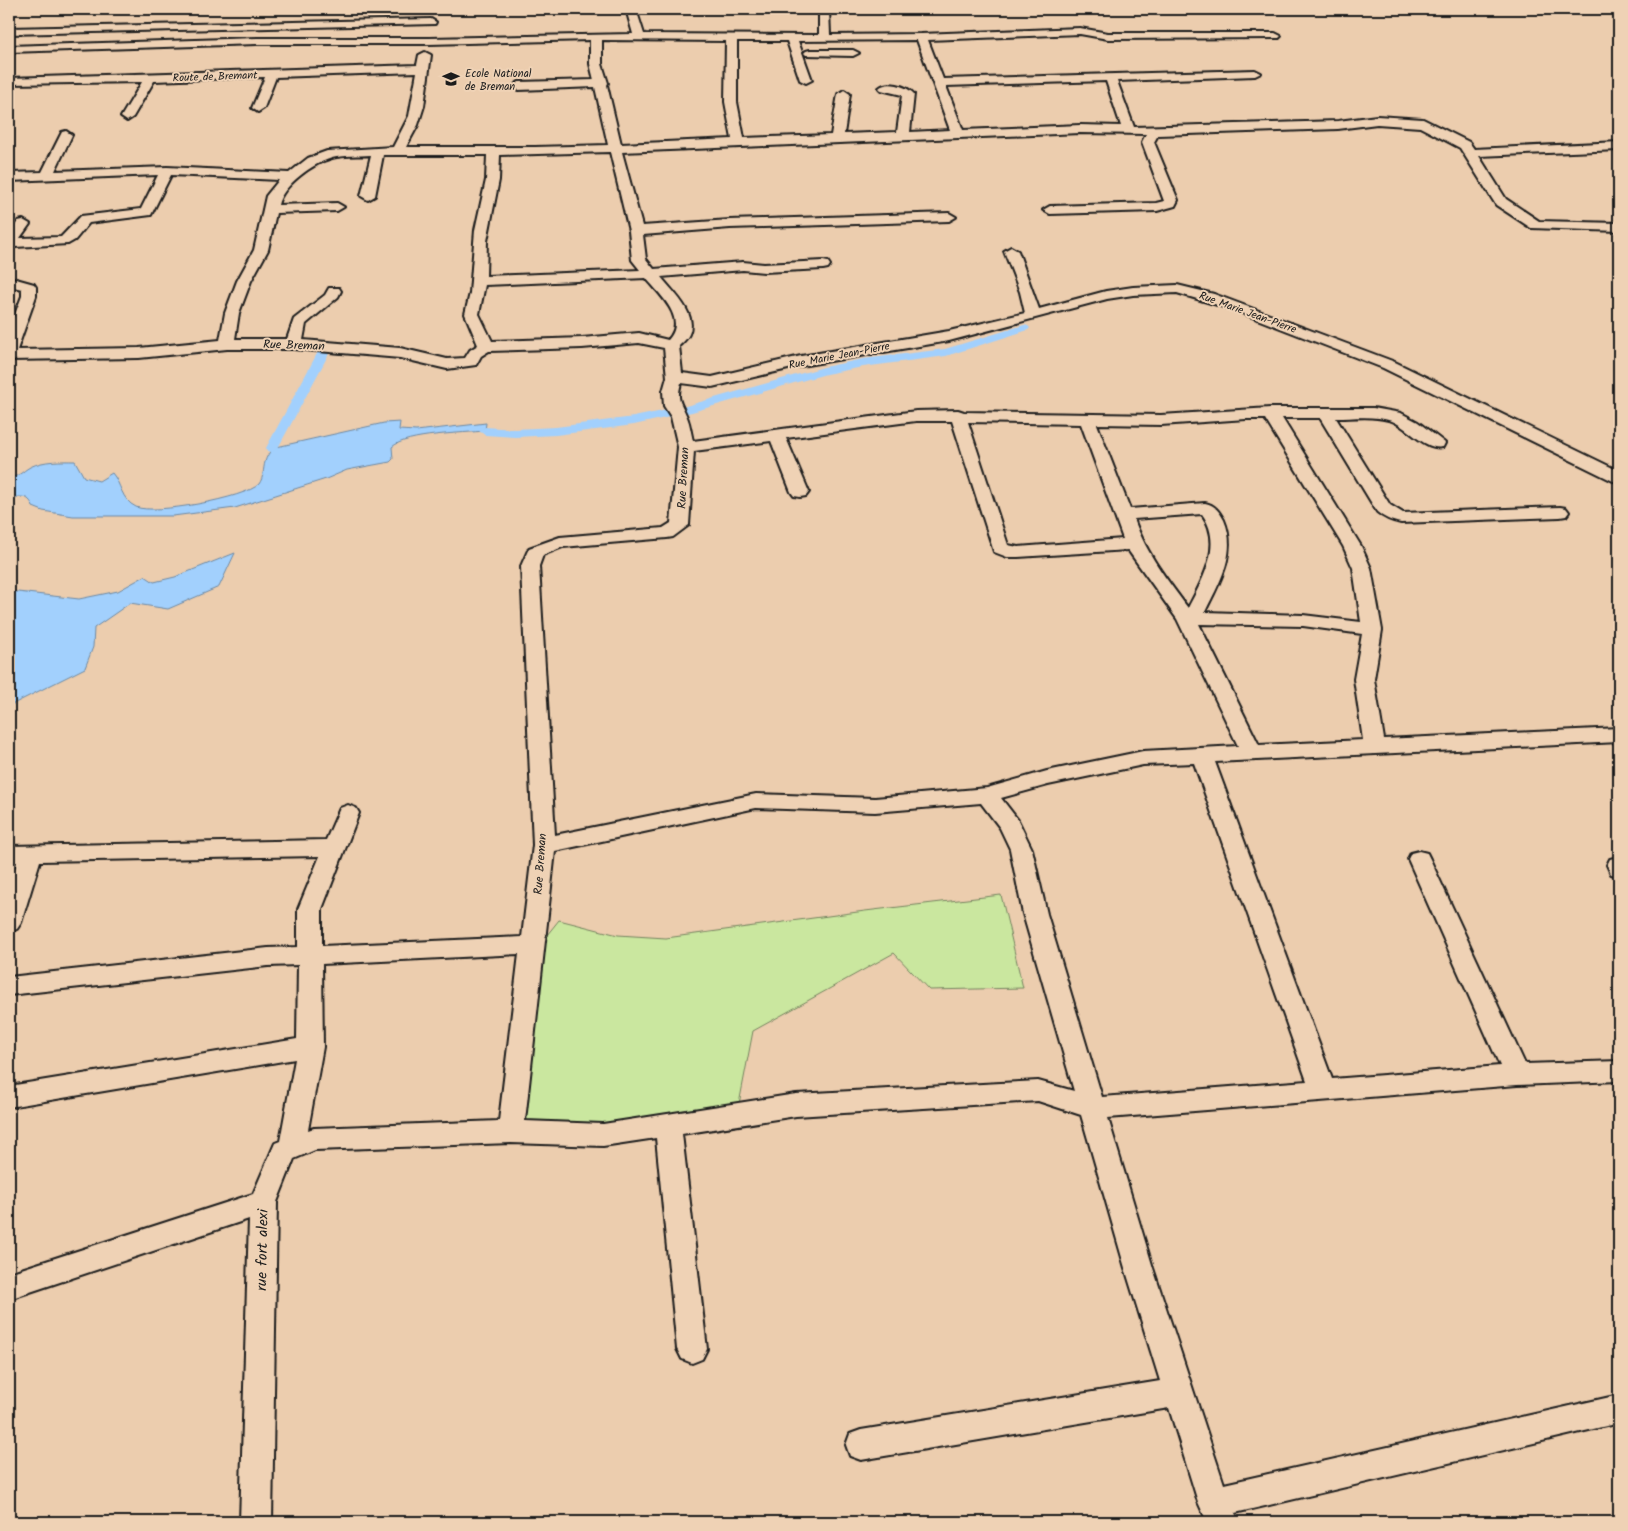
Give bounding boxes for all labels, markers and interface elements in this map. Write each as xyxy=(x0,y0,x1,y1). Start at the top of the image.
place label: Ecole National de Breman xyxy=(465,65,532,96)
street label: Route de Bremant xyxy=(172,66,258,87)
school or university icon: Ecole National de Breman xyxy=(441,69,461,89)
street label: Rue Marie Jean-Pierre xyxy=(1196,287,1299,339)
street label: Rue Breman xyxy=(263,335,325,356)
street label: Rue Marie Jean-Pierre xyxy=(787,337,891,375)
street label: Rue Breman xyxy=(672,447,695,509)
street label: Rue Breman xyxy=(529,833,552,895)
street label: rue fort alexi xyxy=(250,1208,276,1291)

